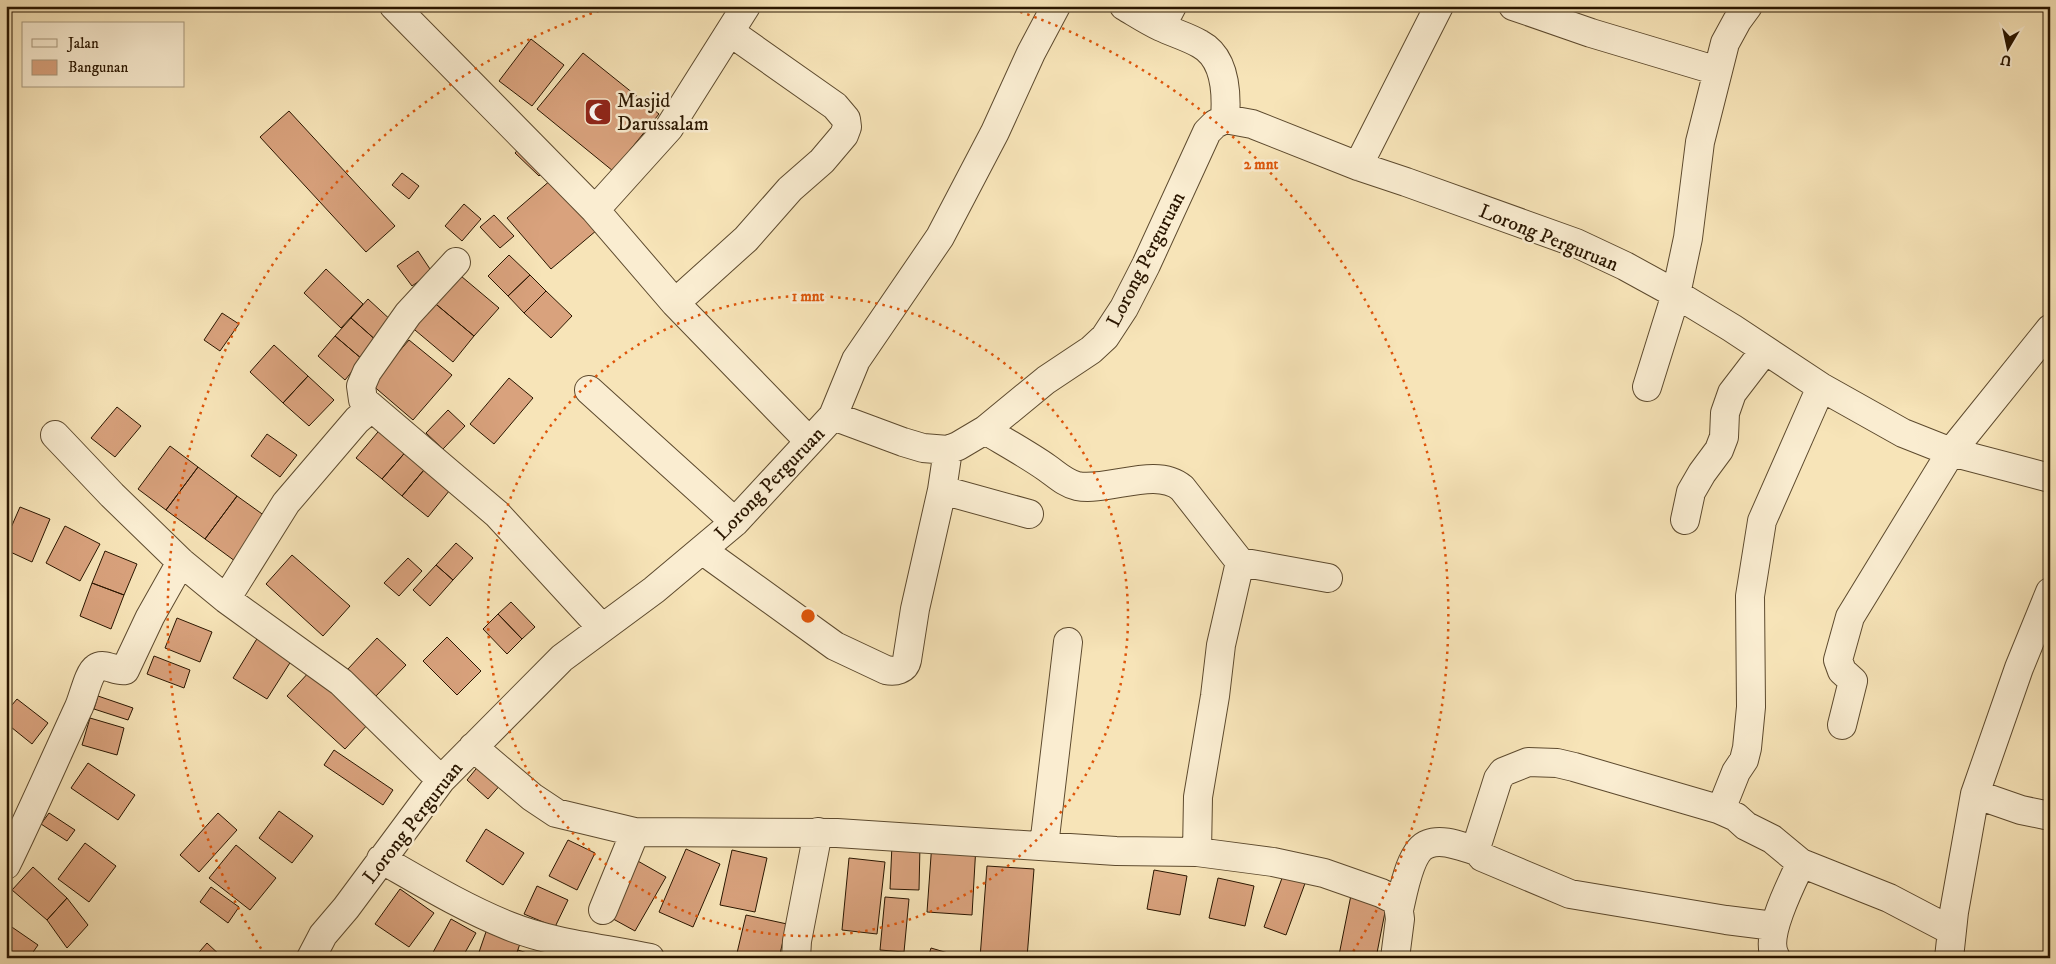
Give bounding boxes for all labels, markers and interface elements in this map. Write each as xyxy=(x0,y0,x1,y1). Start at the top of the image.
legend xyxy=(22,22,185,88)
north arrow xyxy=(1984,22,2034,72)
text: Jalan xyxy=(66,34,99,53)
text: U xyxy=(1999,50,2013,70)
text: Bangunan xyxy=(68,58,128,77)
place label: Masjid Darussalam xyxy=(617,89,709,137)
mosque icon: Masjid Darussalam xyxy=(583,97,613,127)
text: 2 mnt xyxy=(1244,155,1278,174)
street label: Lorong Perguruan xyxy=(1102,187,1191,331)
street label: Lorong Perguruan xyxy=(1475,199,1622,278)
text: 1 mnt xyxy=(792,287,824,306)
street label: Lorong Perguruan xyxy=(710,422,831,546)
centre of rings xyxy=(799,607,817,625)
street label: Lorong Perguruan xyxy=(358,756,469,889)

